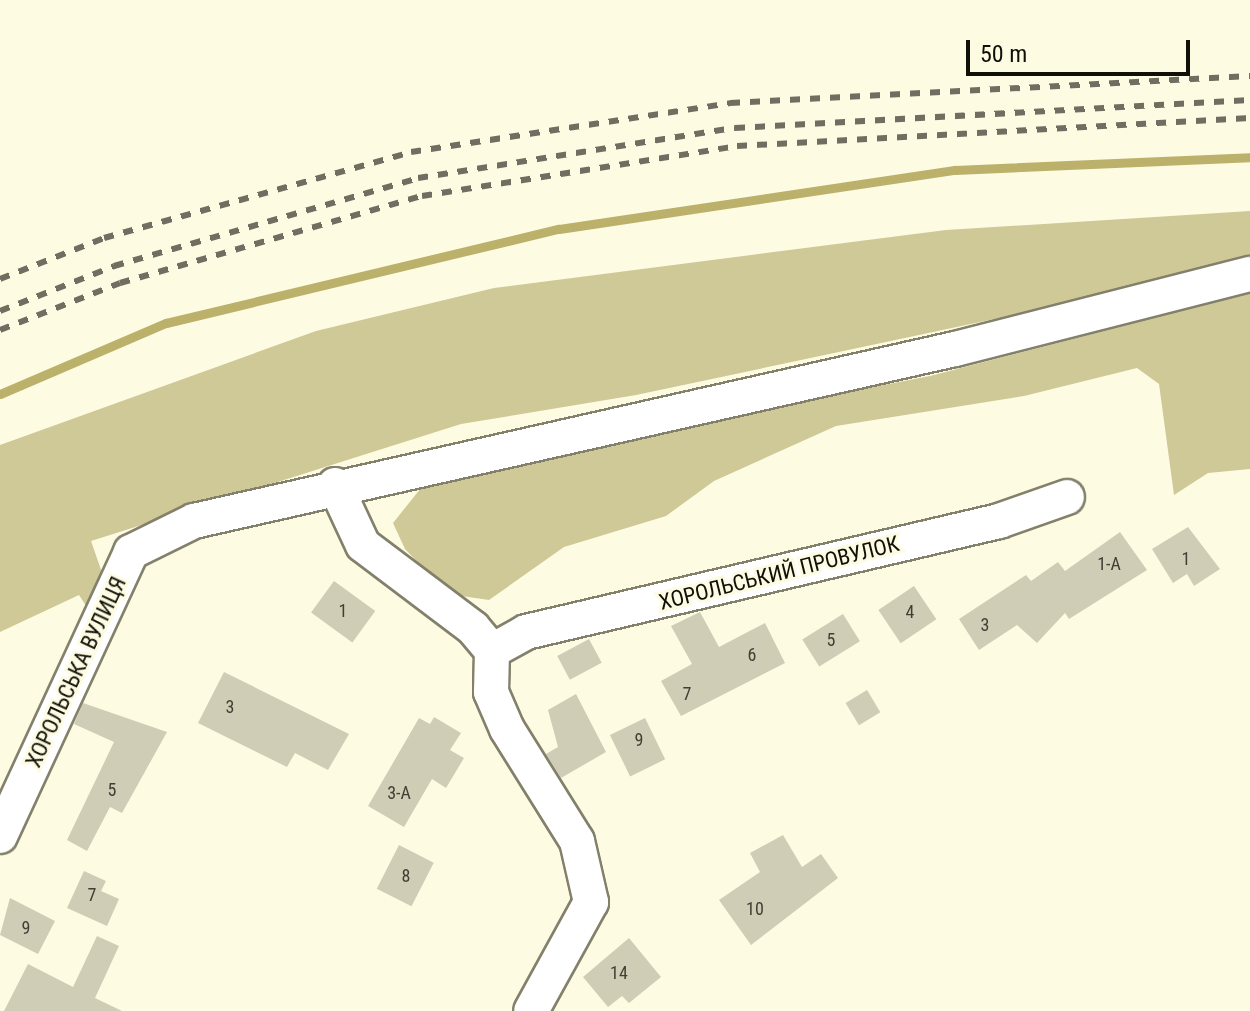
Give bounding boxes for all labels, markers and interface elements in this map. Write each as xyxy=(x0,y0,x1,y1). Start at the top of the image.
scale bar xyxy=(970,24,1194,74)
text: 50 m xyxy=(980,40,1027,68)
street label: ХОРОЛЬСЬКИЙ ПРОВУЛОК xyxy=(656,530,902,616)
house number: 1 xyxy=(1182,548,1190,570)
house number: 1-А xyxy=(1097,553,1121,575)
street label: ХОРОЛЬСЬКА ВУЛИЦЯ xyxy=(20,572,132,772)
house number: 1 xyxy=(339,600,347,622)
house number: 4 xyxy=(906,601,914,623)
house number: 3 xyxy=(981,614,989,636)
house number: 5 xyxy=(827,629,835,651)
house number: 6 xyxy=(748,644,756,666)
house number: 7 xyxy=(683,683,691,705)
house number: 3 xyxy=(226,696,234,718)
house number: 9 xyxy=(635,729,643,751)
house number: 5 xyxy=(108,779,116,801)
house number: 3-А xyxy=(387,782,411,804)
house number: 8 xyxy=(402,865,410,887)
house number: 7 xyxy=(88,884,96,906)
house number: 10 xyxy=(746,898,764,920)
house number: 9 xyxy=(22,917,30,939)
house number: 14 xyxy=(610,962,628,984)

